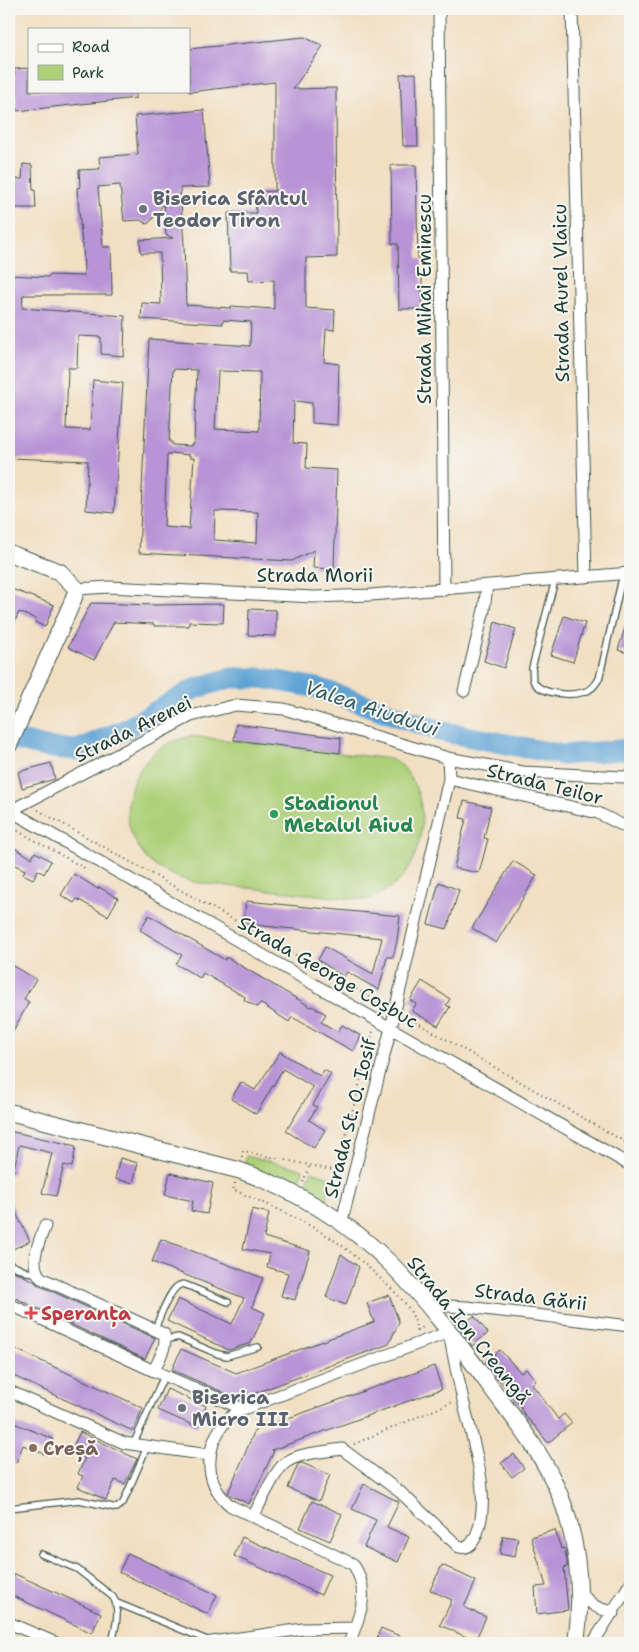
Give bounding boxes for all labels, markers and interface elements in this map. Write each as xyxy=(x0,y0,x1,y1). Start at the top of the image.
legend xyxy=(28,28,190,92)
text: Road xyxy=(72,37,110,57)
text: Park xyxy=(72,63,104,83)
place label: Biserica Sfântul Teodor Tiron xyxy=(153,186,308,233)
street label: Strada Mihai Eminescu xyxy=(412,194,437,404)
marker: Biserica Sfântul Teodor Tiron xyxy=(137,203,149,215)
street label: Strada Aurel Vlaicu xyxy=(547,203,575,383)
street label: Strada Morii xyxy=(257,563,373,588)
water label: Valea Aiudului xyxy=(302,674,443,742)
street label: Strada Arenei xyxy=(70,690,196,768)
street label: Strada Teilor xyxy=(484,757,606,811)
place label: Stadionul Metalul Aiud xyxy=(284,791,413,838)
marker: Stadionul Metalul Aiud xyxy=(268,808,280,820)
street label: Strada George Coșbuc xyxy=(233,910,423,1035)
street label: Strada St. O. Iosif xyxy=(318,1034,382,1201)
street label: Strada Ion Creangă xyxy=(401,1251,537,1409)
street label: Strada Gării xyxy=(473,1278,589,1316)
place label: Speranța xyxy=(41,1301,131,1327)
marker: Speranța xyxy=(25,1307,37,1319)
place label: Biserica Micro III xyxy=(192,1385,289,1432)
marker: Biserica Micro III xyxy=(176,1402,188,1414)
place label: Creșă xyxy=(43,1436,98,1462)
marker: Creșă xyxy=(27,1442,39,1454)

